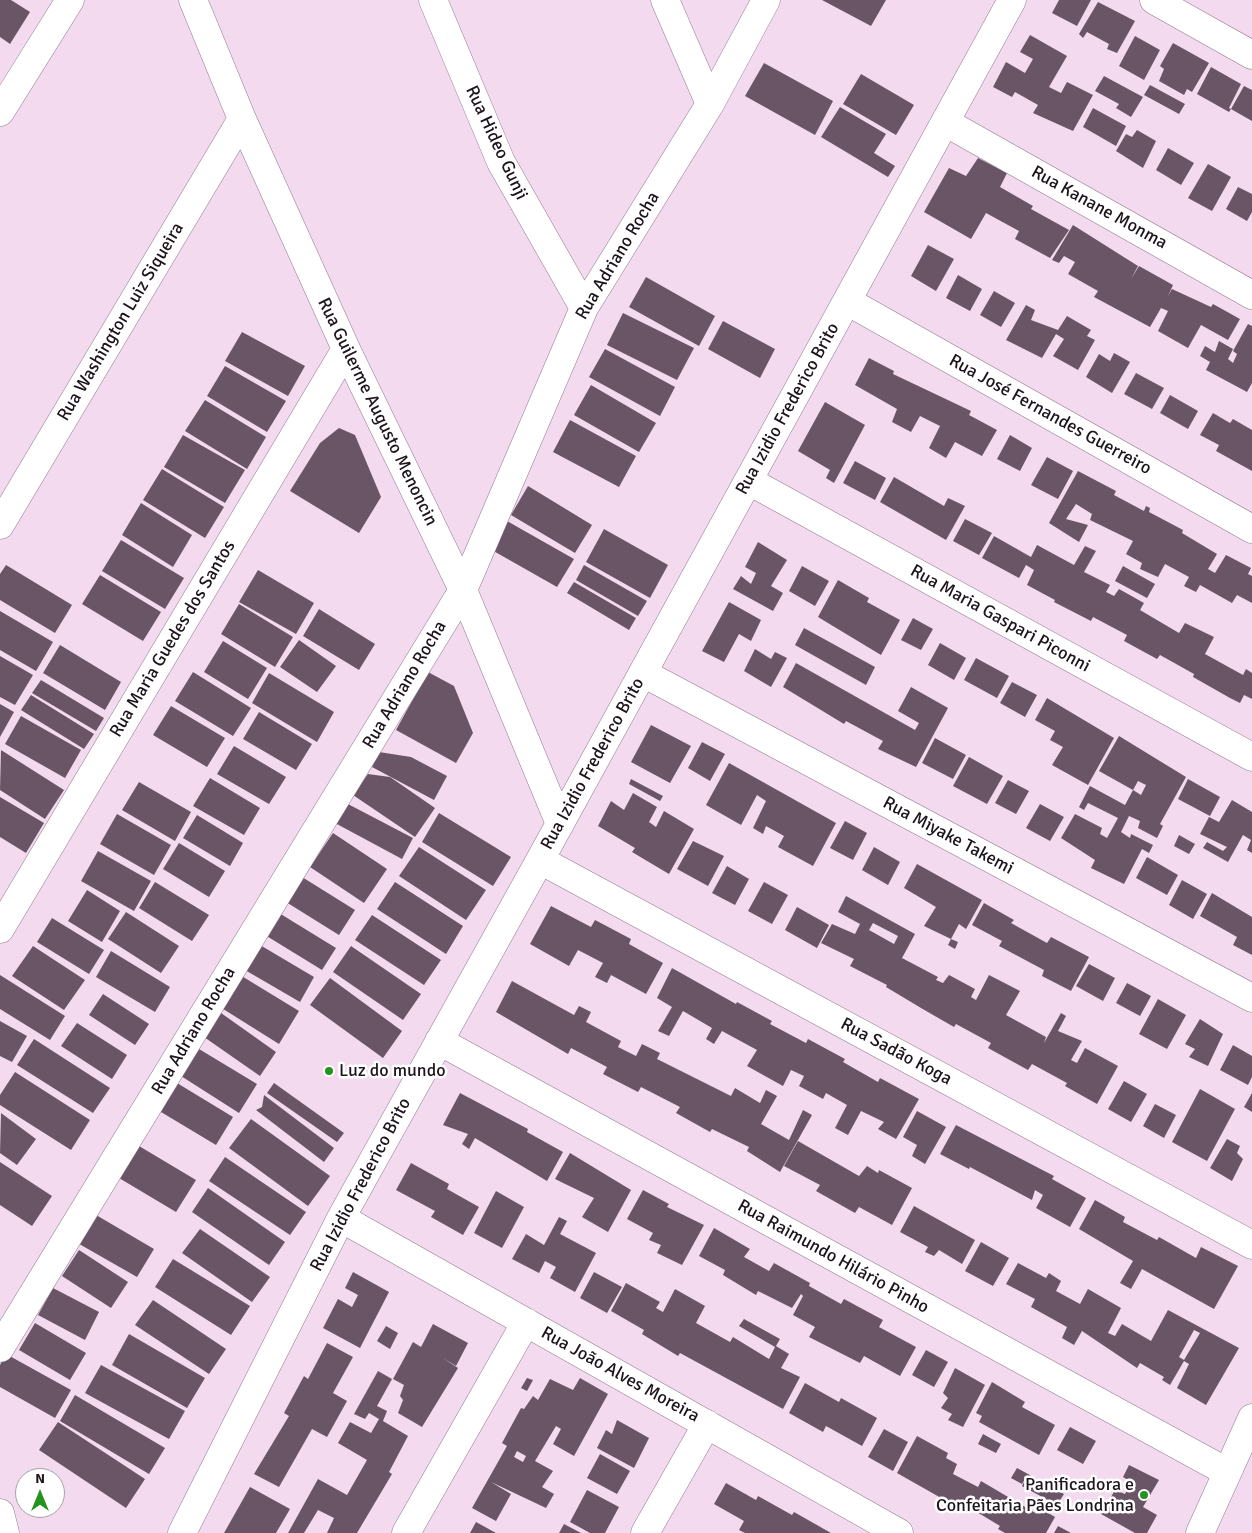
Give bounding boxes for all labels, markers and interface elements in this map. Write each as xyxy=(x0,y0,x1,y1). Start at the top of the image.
street label: Rua Hideo Gunji xyxy=(460,83,532,203)
street label: Rua Kanane Monma xyxy=(1027,162,1171,254)
street label: Rua Adriano Rocha xyxy=(571,188,665,324)
street label: Rua Washington Luiz Siqueira xyxy=(53,219,189,425)
street label: Rua Guilerme Augusto Menoncin xyxy=(312,295,442,529)
street label: Rua Izidio Frederico Brito xyxy=(732,319,844,499)
street label: Rua José Fernandes Guerreiro xyxy=(945,350,1155,480)
street label: Rua Maria Guedes dos Santos xyxy=(106,537,240,741)
street label: Rua Maria Gaspari Piconni xyxy=(906,561,1094,677)
street label: Rua Adriano Rocha xyxy=(358,617,452,753)
street label: Rua Izidio Frederico Brito xyxy=(537,674,649,854)
street label: Rua Miyake Takemi xyxy=(879,792,1017,880)
street label: Rua Adriano Rocha xyxy=(147,963,241,1099)
street label: Rua Sadão Koga xyxy=(837,1014,955,1090)
place label: Luz do mundo xyxy=(339,1060,446,1082)
marker: Luz do mundo xyxy=(323,1065,335,1077)
street label: Rua Izidio Frederico Brito xyxy=(306,1095,416,1275)
street label: Rua Raimundo Hilário Pinho xyxy=(733,1195,933,1319)
street label: Rua João Alves Moreira xyxy=(537,1323,703,1427)
north arrow xyxy=(15,1468,65,1518)
text: N xyxy=(35,1470,45,1487)
place label: Panificadora e Confeitaria Pães Londrina xyxy=(936,1474,1134,1516)
marker: Panificadora e Confeitaria Pães Londrina xyxy=(1138,1489,1150,1501)

